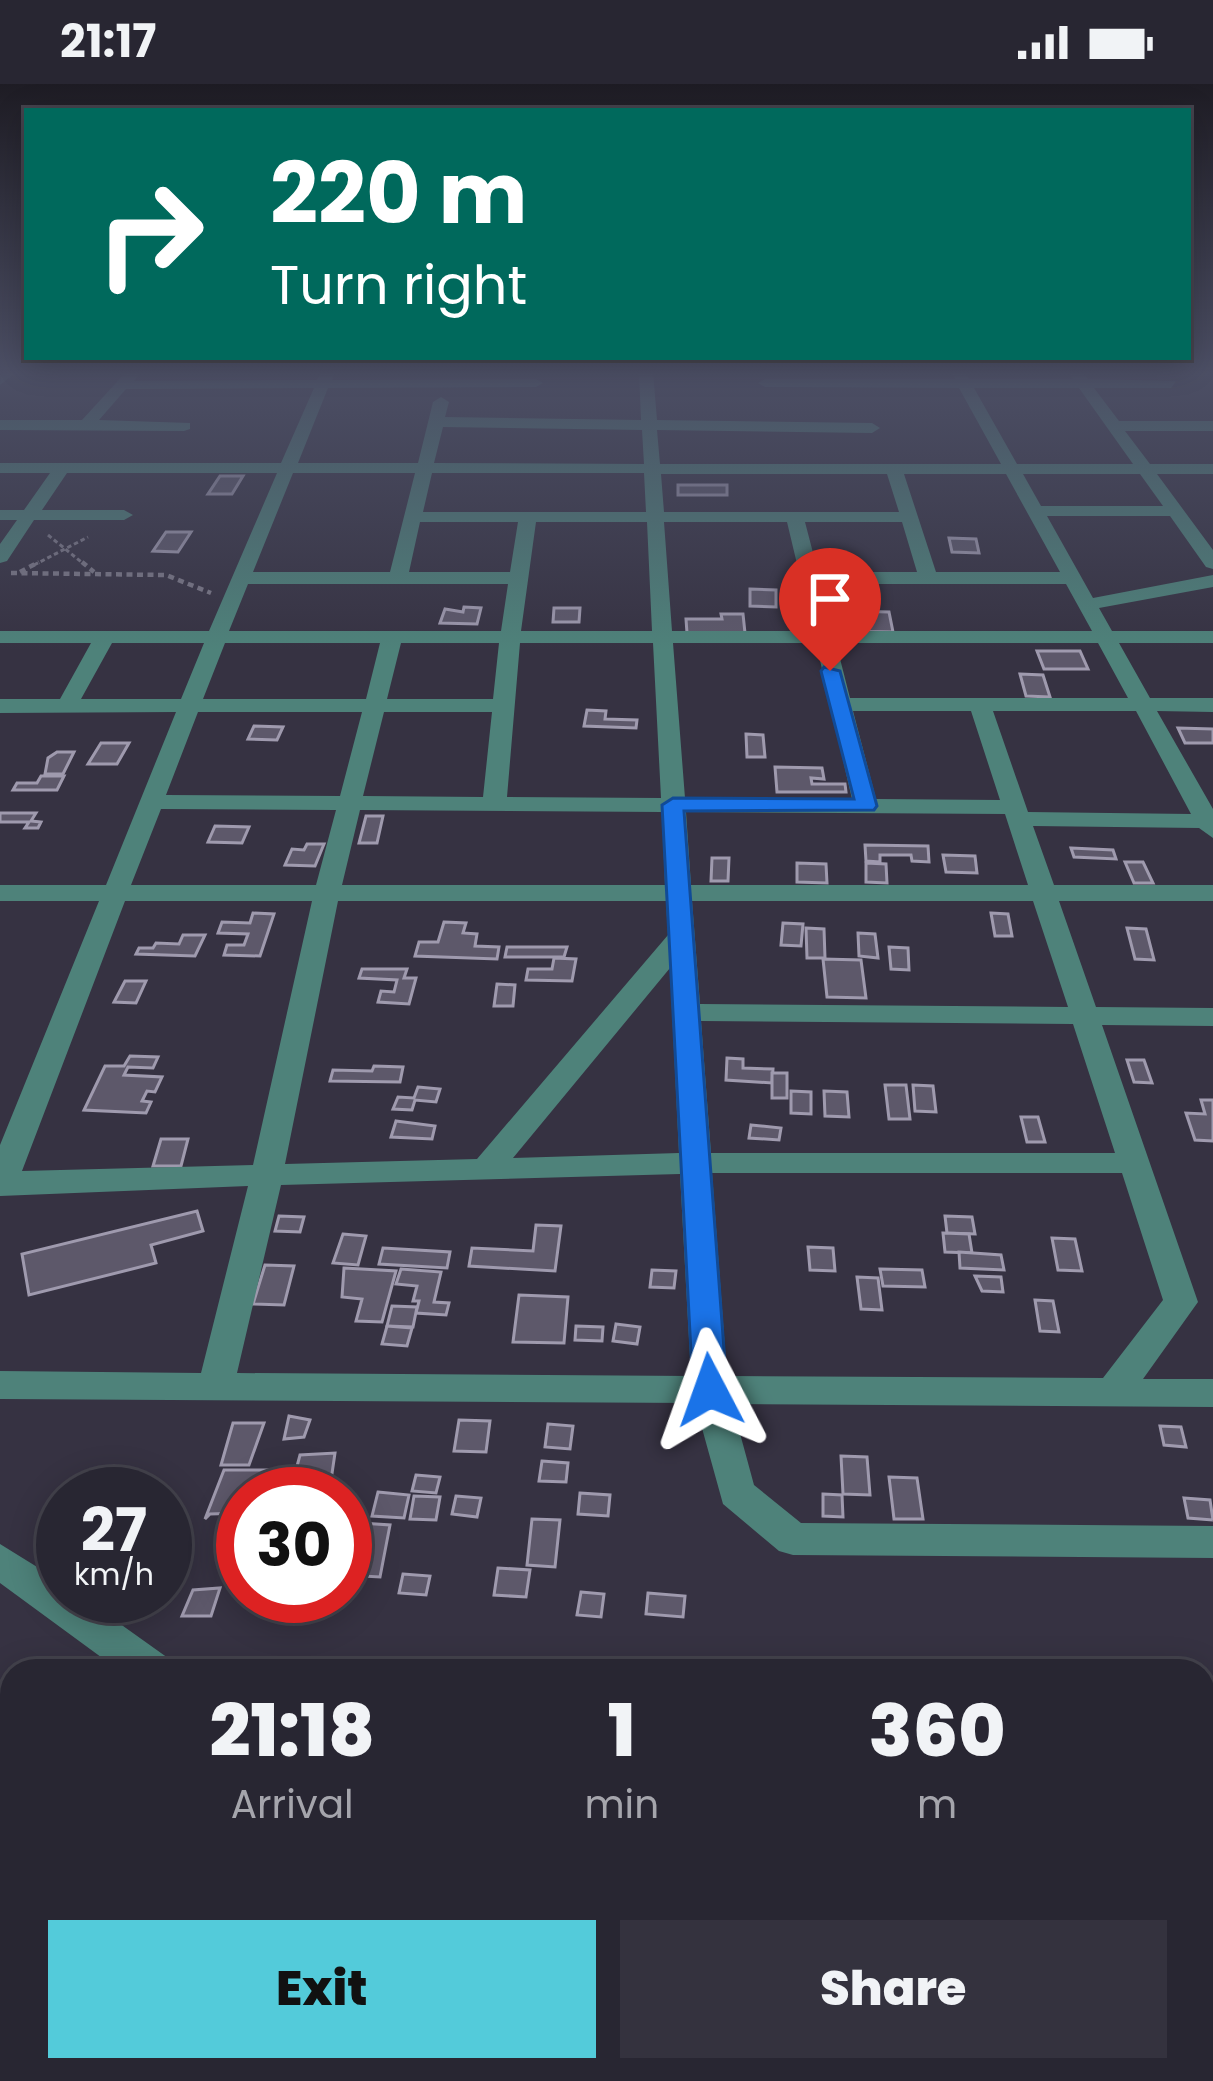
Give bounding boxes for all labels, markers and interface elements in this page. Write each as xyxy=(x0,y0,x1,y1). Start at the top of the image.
text: 21:17 xyxy=(60,10,156,73)
text: 220 m xyxy=(270,135,527,252)
icon: right xyxy=(72,156,228,312)
text: Turn right xyxy=(270,247,527,323)
pin xyxy=(779,548,881,671)
icon: arrive xyxy=(797,566,863,632)
position arrow xyxy=(647,1327,773,1453)
speed limit sign: 30 xyxy=(216,1467,372,1623)
text: 27 xyxy=(81,1488,147,1572)
text: km/h xyxy=(74,1553,154,1596)
text: 21:18 xyxy=(209,1680,375,1781)
text: 1 xyxy=(608,1680,636,1781)
text: 360 xyxy=(869,1680,1006,1781)
text: Arrival xyxy=(231,1777,354,1832)
text: min xyxy=(584,1777,659,1832)
text: m xyxy=(917,1777,957,1832)
button: Exit xyxy=(48,1920,596,2058)
button: Share xyxy=(620,1920,1167,2058)

